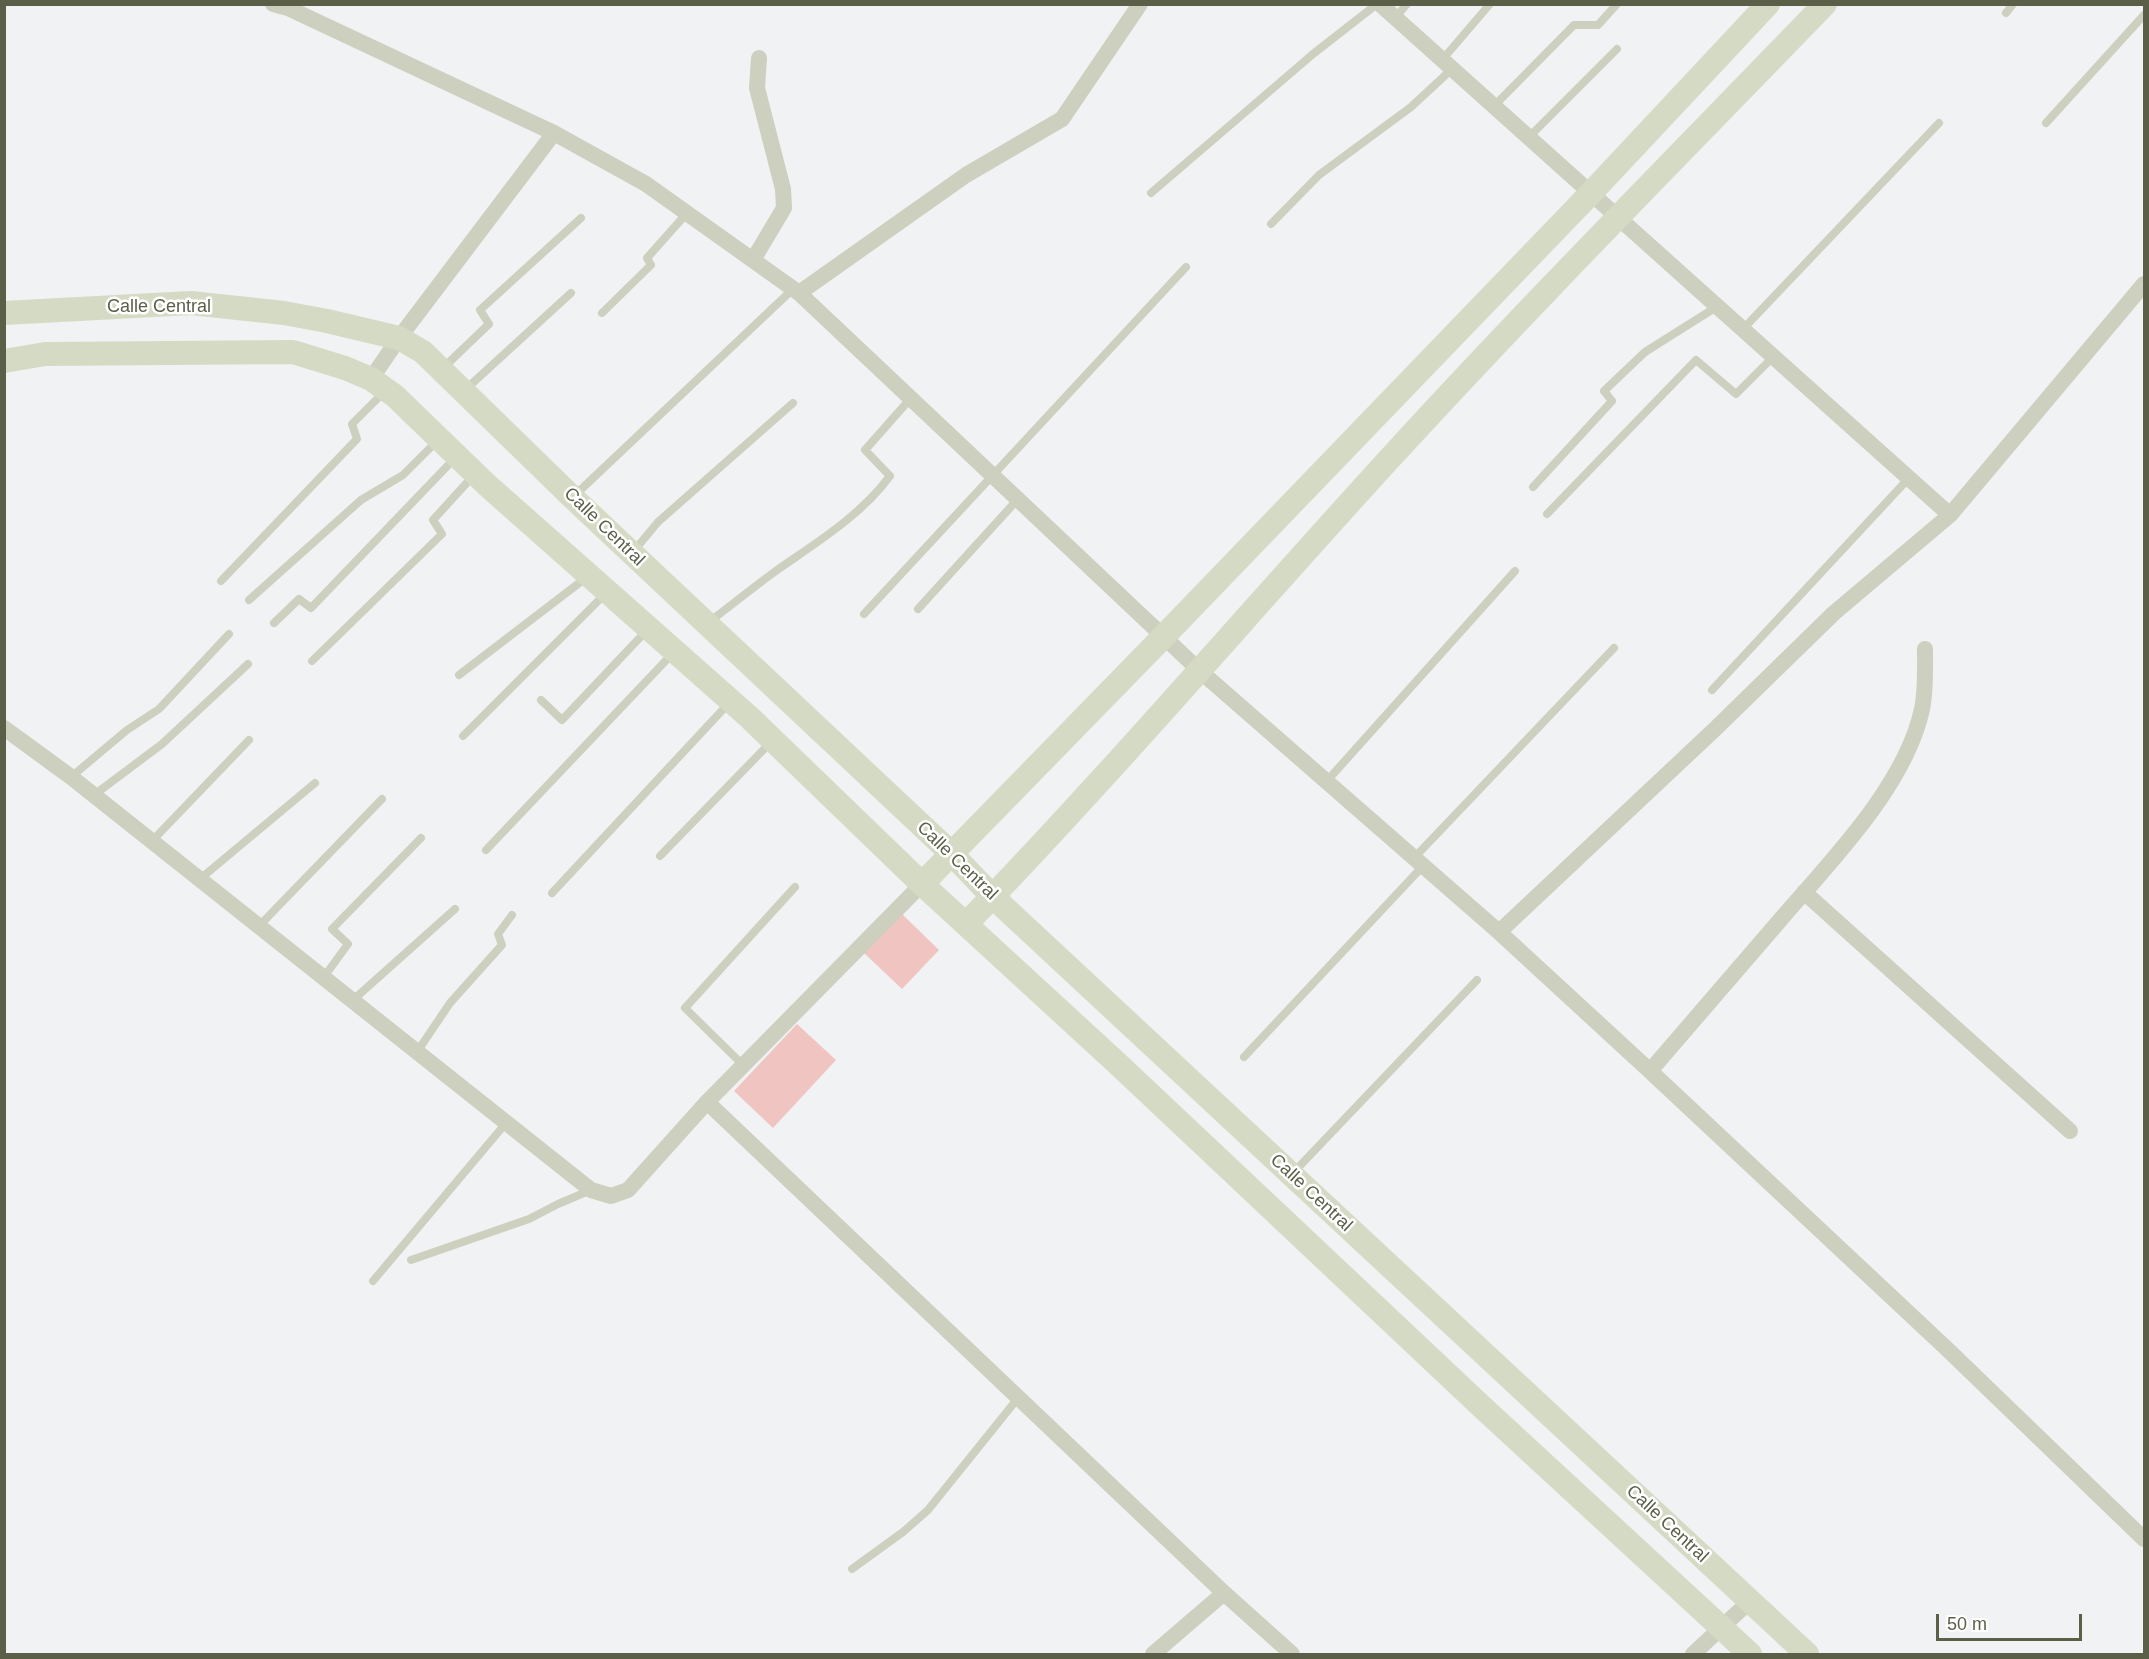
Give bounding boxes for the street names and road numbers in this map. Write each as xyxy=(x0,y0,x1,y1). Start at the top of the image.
street label: Calle Central xyxy=(107,296,211,318)
street label: Calle Central xyxy=(559,483,649,571)
street label: Calle Central xyxy=(912,817,1002,905)
street label: Calle Central xyxy=(1266,1150,1356,1236)
street label: Calle Central xyxy=(1622,1481,1712,1567)

